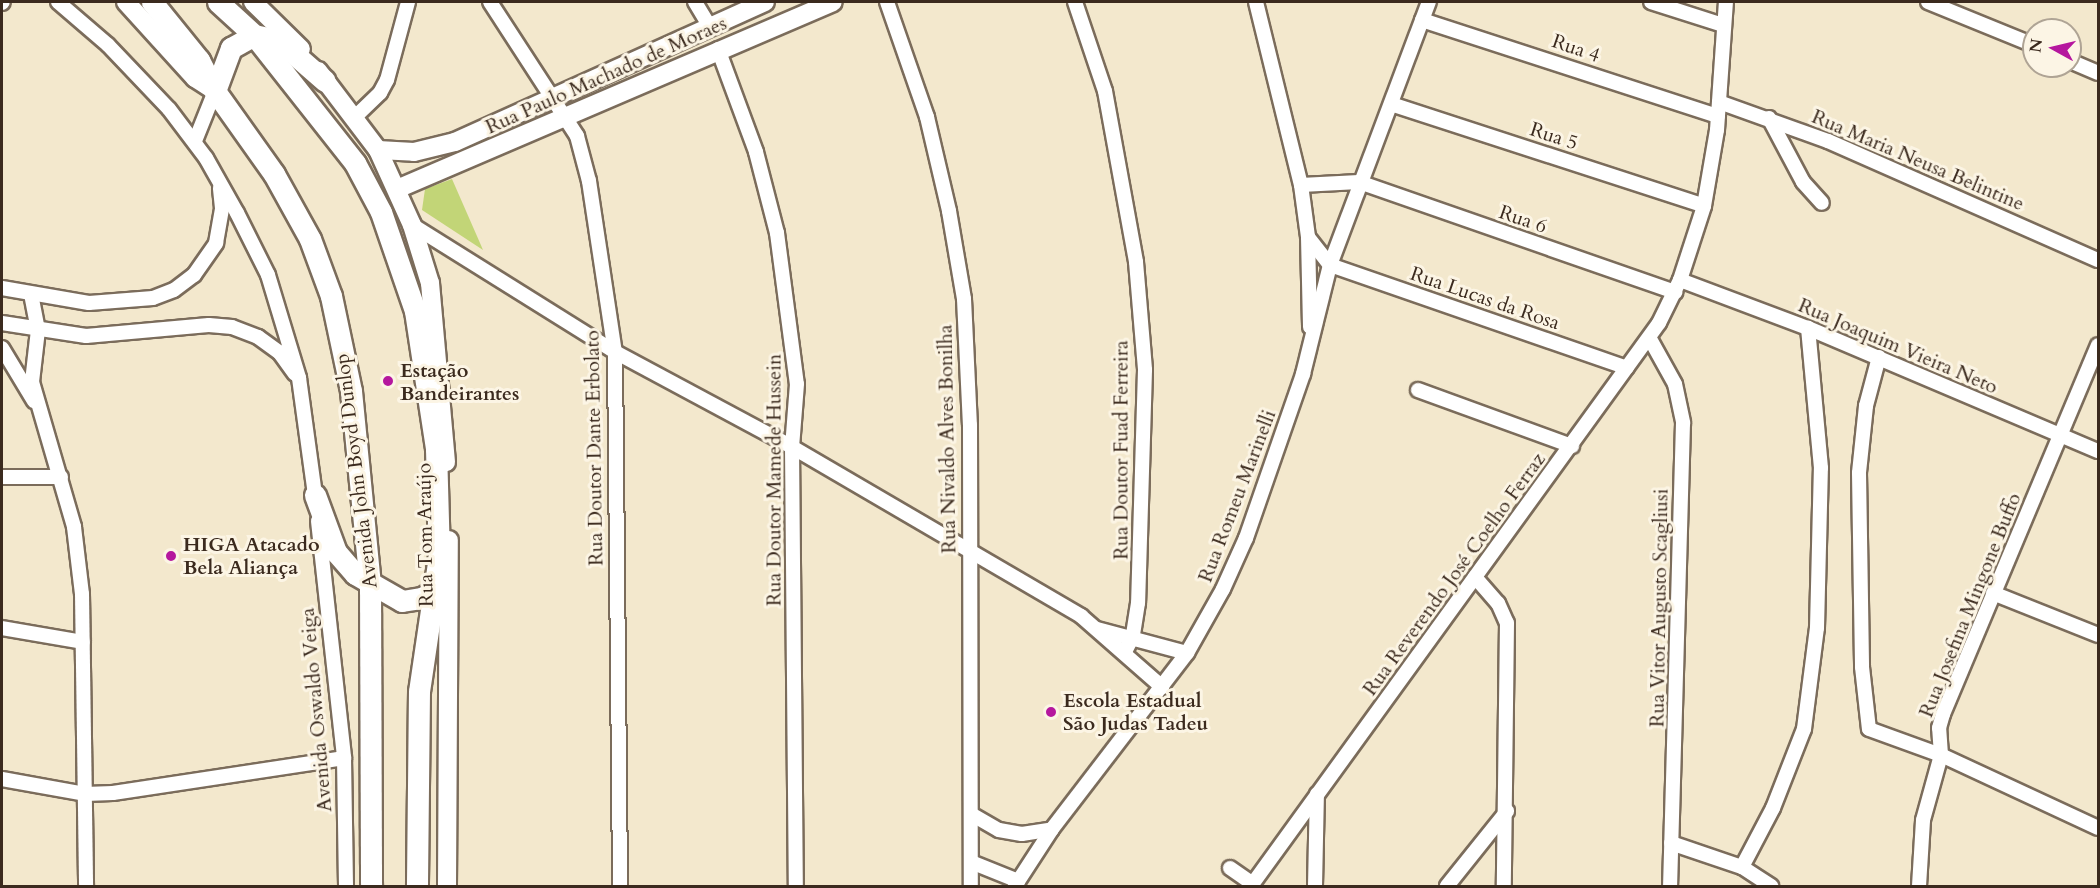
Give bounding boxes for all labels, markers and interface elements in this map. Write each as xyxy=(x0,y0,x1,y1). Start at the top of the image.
street label: Rua Paulo Machado de Moraes xyxy=(482,11,730,139)
north arrow xyxy=(2022,18,2082,78)
street label: Rua 4 xyxy=(1549,29,1603,67)
text: N xyxy=(2024,37,2048,54)
street label: Rua Maria Neusa Belintine xyxy=(1808,104,2028,216)
street label: Rua 5 xyxy=(1527,117,1581,155)
street label: Rua 6 xyxy=(1496,200,1550,238)
street label: Rua Lucas da Rosa xyxy=(1407,261,1563,335)
street label: Rua Joaquim Vieira Neto xyxy=(1795,293,2001,399)
street label: Rua Nivaldo Alves Bonilha xyxy=(933,324,961,554)
street label: Rua Doutor Dante Erbolato xyxy=(580,330,608,566)
street label: Rua Doutor Fuad Ferreira xyxy=(1109,340,1133,560)
street label: Avenida John Boyd Dunlop xyxy=(330,352,382,590)
street label: Rua Doutor Mamede Hussein xyxy=(762,354,786,606)
place label: Estação Bandeirantes xyxy=(400,358,519,405)
marker: Estação Bandeirantes xyxy=(381,374,395,388)
street label: Rua Romeu Marinelli xyxy=(1193,407,1281,585)
street label: Rua Reverendo José Coelho Ferraz xyxy=(1358,448,1550,700)
street label: Rua Tom Araújo xyxy=(412,463,438,607)
street label: Rua Vitor Augusto Scagliusi xyxy=(1645,489,1673,727)
street label: Rua Josefina Mingone Buffo xyxy=(1914,489,2026,721)
place label: HIGA Atacado Bela Aliança xyxy=(183,532,320,579)
marker: HIGA Atacado Bela Aliança xyxy=(164,549,178,563)
street label: Avenida Oswaldo Veiga xyxy=(295,607,337,813)
place label: Escola Estadual São Judas Tadeu xyxy=(1063,688,1208,735)
marker: Escola Estadual São Judas Tadeu xyxy=(1044,705,1058,719)

